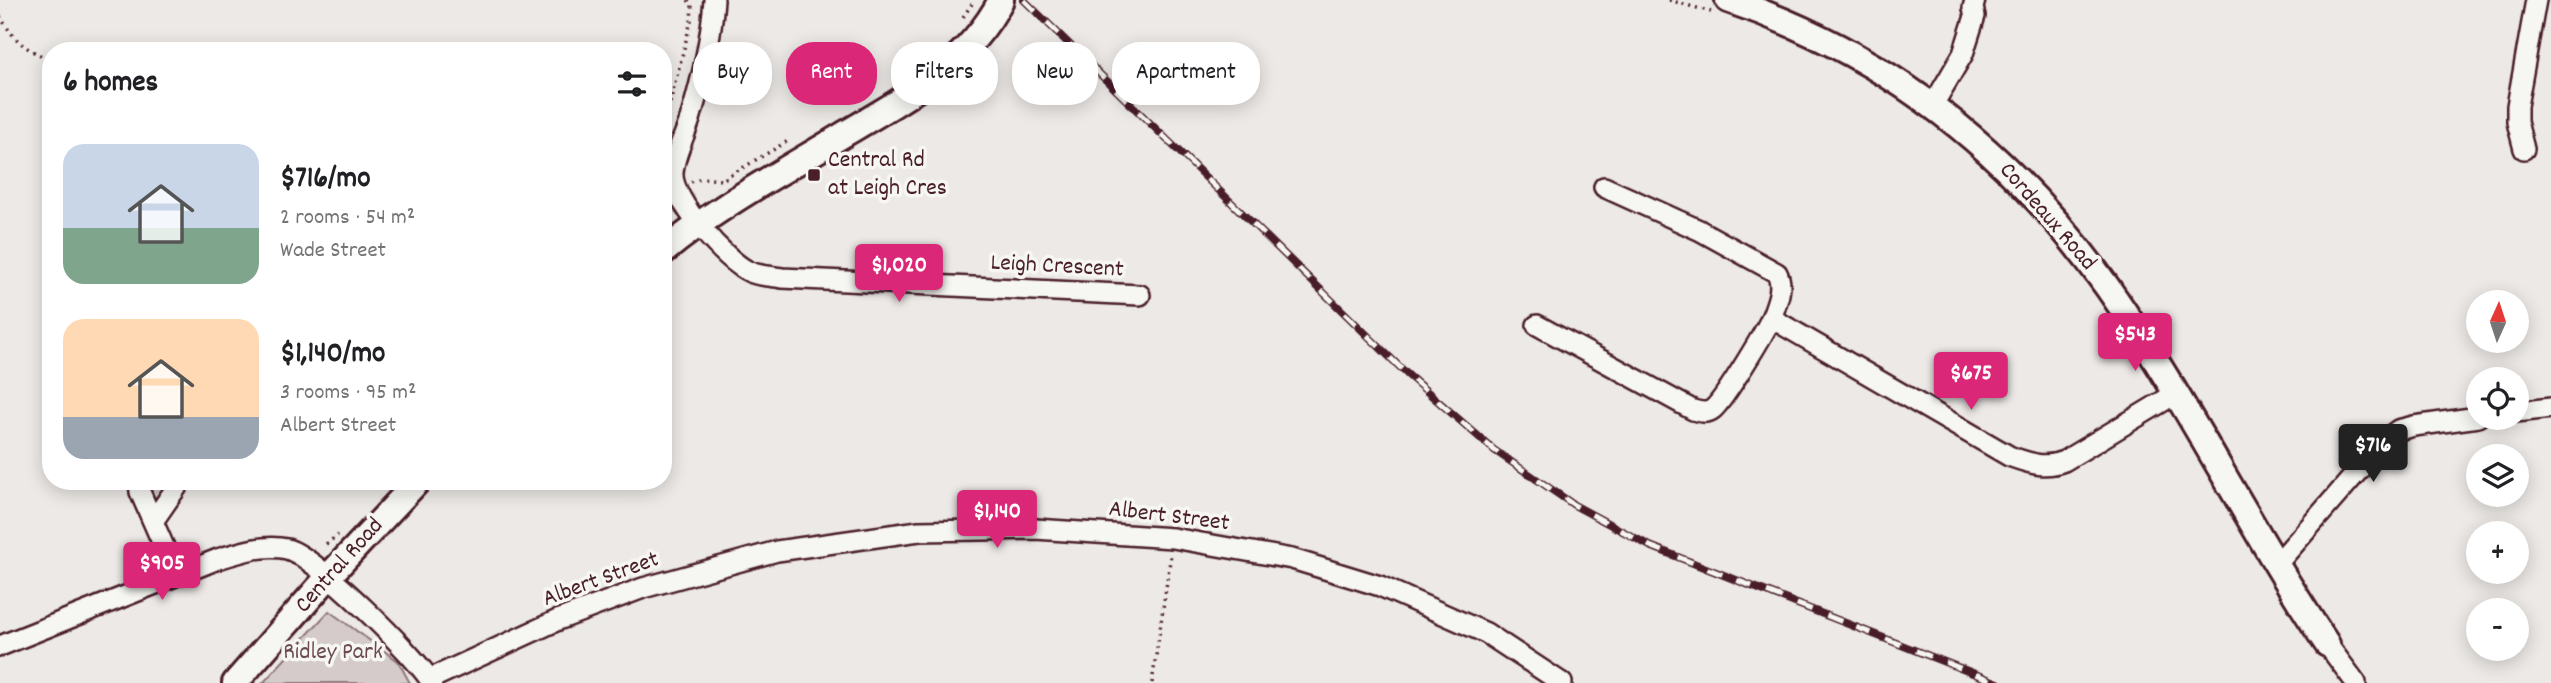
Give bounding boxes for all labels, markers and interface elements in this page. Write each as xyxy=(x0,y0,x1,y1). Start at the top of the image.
chip: Buy xyxy=(693,42,772,105)
chip: Rent xyxy=(786,42,877,105)
chip: Filters xyxy=(891,42,998,105)
chip: New xyxy=(1012,42,1098,105)
chip: Apartment xyxy=(1112,42,1260,105)
text: 6 homes xyxy=(63,63,158,106)
icon: filters xyxy=(613,65,651,103)
place label: Central Rd at Leigh Cres xyxy=(828,144,947,206)
street label: Cordeaux Road xyxy=(1990,155,2104,279)
text: $716/mo xyxy=(280,159,370,202)
marker: Central Rd at Leigh Cres xyxy=(806,167,822,183)
icon: home xyxy=(119,172,203,256)
text: 2 rooms · 54 m² xyxy=(280,202,415,235)
text: Wade Street xyxy=(280,235,386,268)
pin: $1,020 xyxy=(842,244,956,304)
street label: Leigh Crescent xyxy=(990,247,1125,287)
text: $1,020 xyxy=(871,250,927,283)
north arrow xyxy=(2466,290,2529,354)
map controls xyxy=(2466,290,2529,661)
pin: $543 xyxy=(2094,314,2176,373)
text: $543 xyxy=(2114,319,2156,352)
text: $1,140/mo xyxy=(280,334,385,377)
icon: home xyxy=(119,347,203,431)
pin: $675 xyxy=(1930,352,2012,412)
text: $675 xyxy=(1950,358,1992,391)
button: locate xyxy=(2466,367,2529,430)
text: 3 rooms · 95 m² xyxy=(280,377,416,410)
text: Albert Street xyxy=(280,410,396,443)
pin: $716 xyxy=(2332,424,2414,484)
text: $716 xyxy=(2355,430,2391,463)
button: layers xyxy=(2466,444,2529,507)
pin: $1,140 xyxy=(940,490,1054,550)
street label: Albert Street xyxy=(1107,493,1231,541)
text: $1,140 xyxy=(973,496,1021,529)
street label: Central Road xyxy=(288,511,392,621)
button: + xyxy=(2466,521,2529,584)
pin: $905 xyxy=(121,542,203,602)
street label: Albert Street xyxy=(538,543,664,617)
text: $905 xyxy=(139,548,185,581)
button: − xyxy=(2466,598,2529,661)
park label: Ridley Park xyxy=(283,636,383,670)

